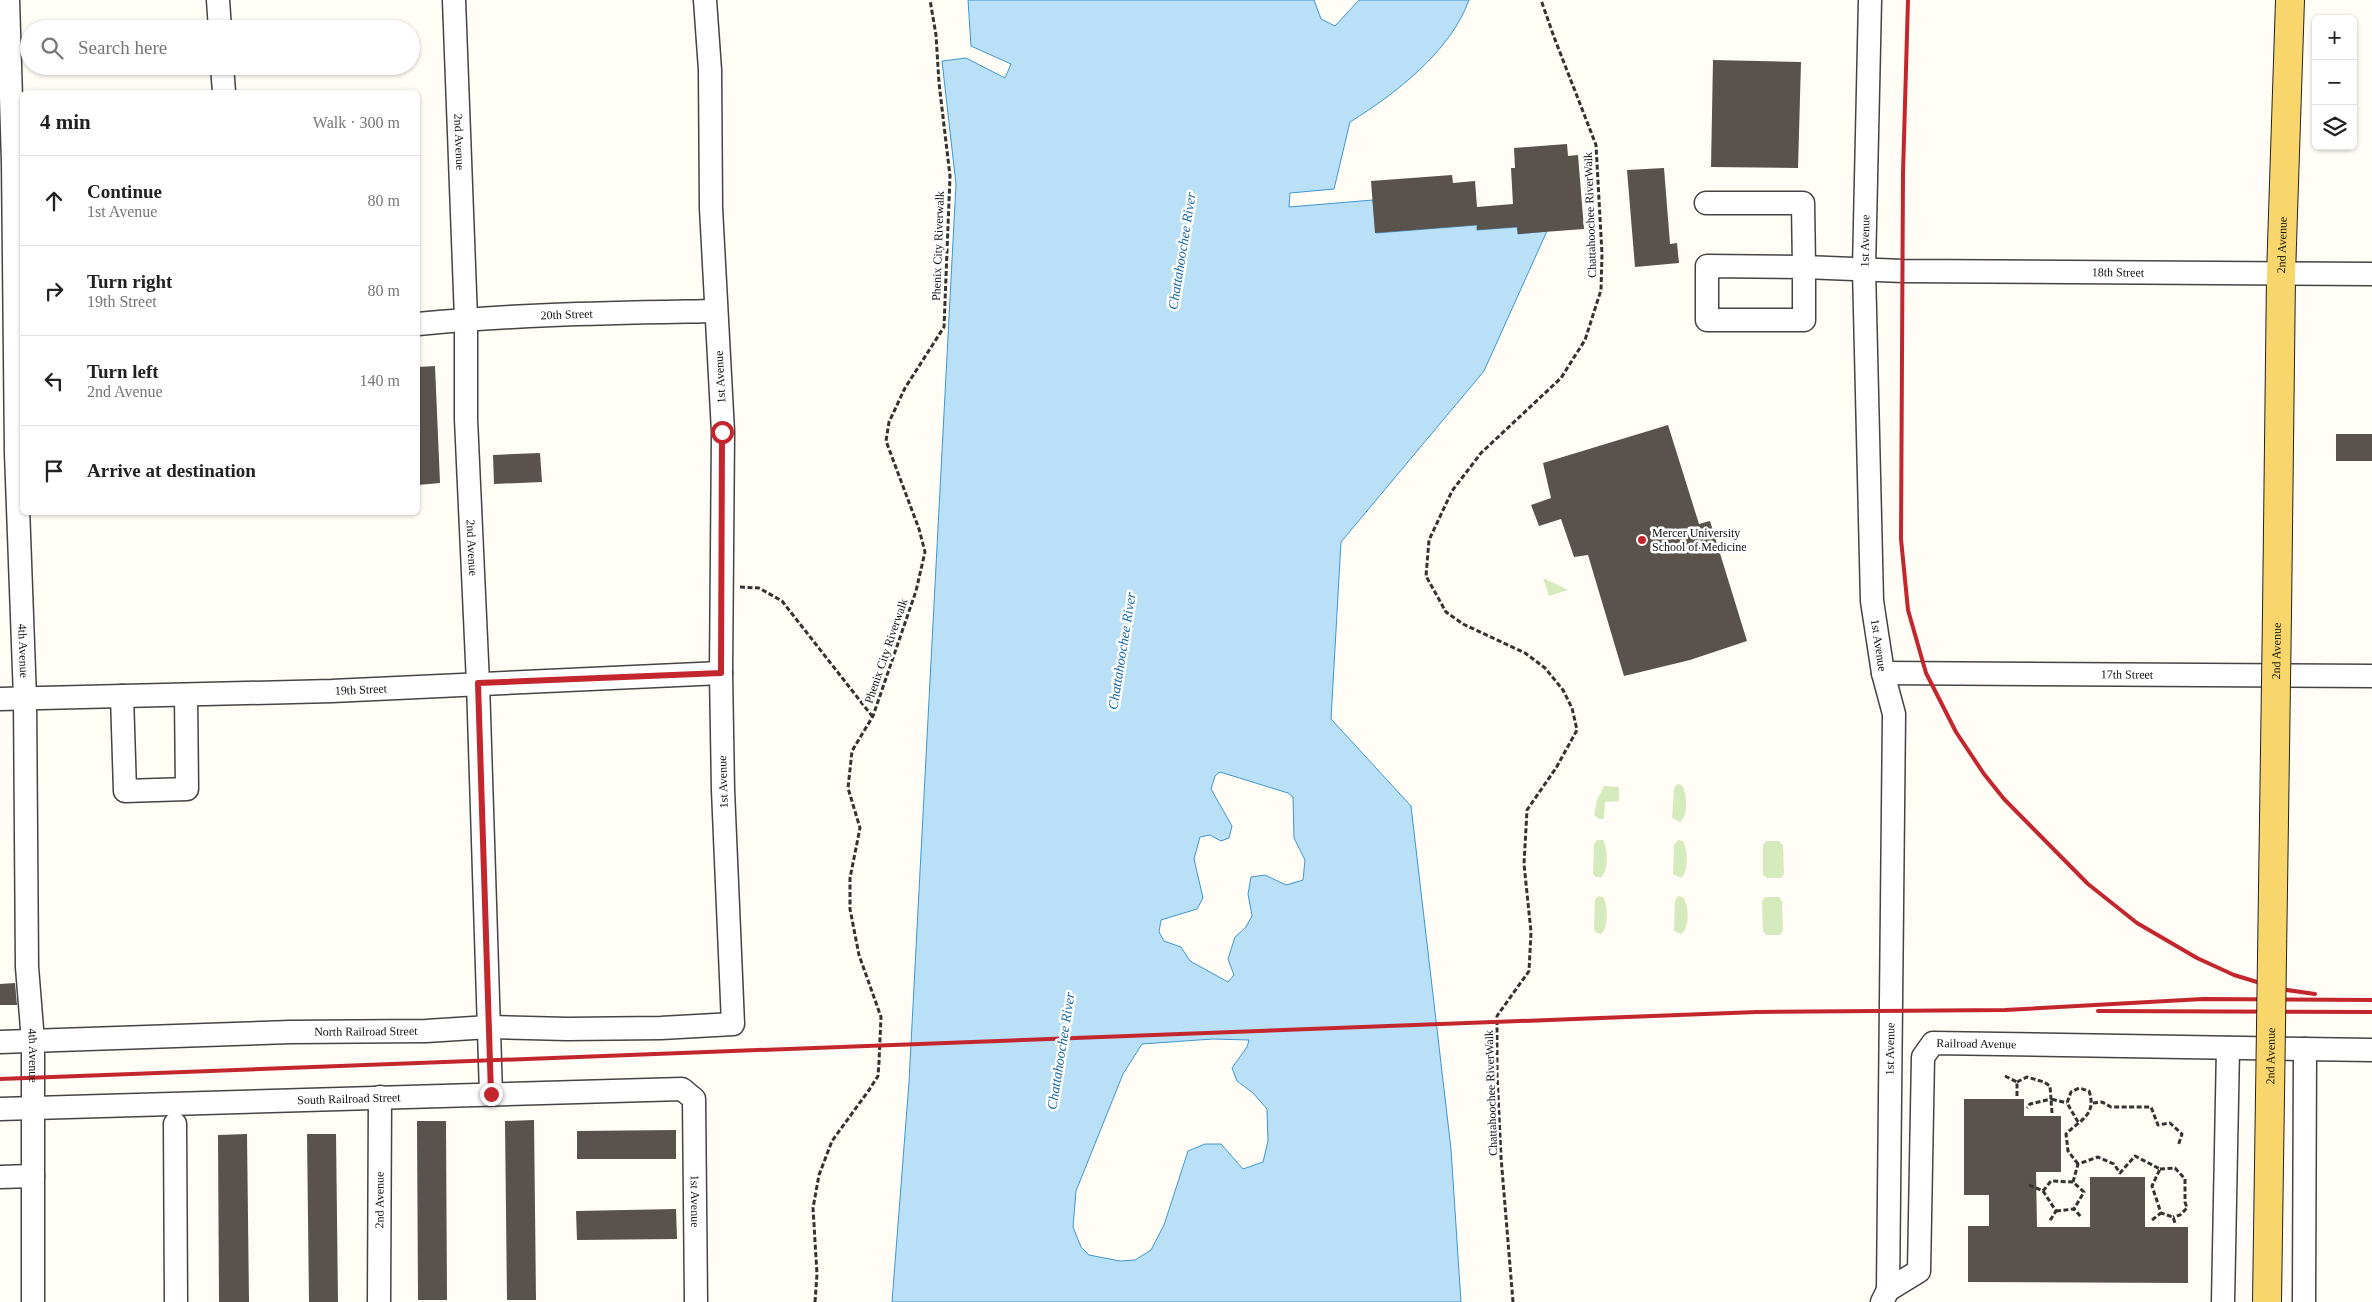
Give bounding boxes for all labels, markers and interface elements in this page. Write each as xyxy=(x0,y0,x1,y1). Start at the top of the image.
map controls xyxy=(2312,15,2357,150)
button: + xyxy=(2312,15,2357,60)
search box xyxy=(20,20,420,75)
icon: search xyxy=(38,34,66,62)
text: Search here xyxy=(78,37,167,58)
button: − xyxy=(2312,60,2357,105)
button: layers xyxy=(2312,105,2357,150)
text: 4 min xyxy=(40,110,91,134)
street label: 2nd Avenue xyxy=(451,113,467,171)
text: Walk · 300 m xyxy=(313,114,400,131)
street label: Chattahoochee RiverWalk xyxy=(1581,152,1599,278)
text: Continue xyxy=(87,181,162,202)
icon: ahead xyxy=(40,187,68,215)
street label: Phenix City Riverwalk xyxy=(929,191,947,301)
water label: Chattahoochee River xyxy=(1165,191,1199,311)
text: 80 m xyxy=(368,192,400,209)
text: 1st Avenue xyxy=(87,203,157,220)
street label: 1st Avenue xyxy=(1858,214,1872,268)
street label: 2nd Avenue xyxy=(2274,216,2290,274)
street label: 18th Street xyxy=(2092,265,2145,280)
text: Turn right xyxy=(87,271,172,292)
icon: right xyxy=(40,277,68,305)
text: 80 m xyxy=(368,282,400,299)
text: 19th Street xyxy=(87,293,157,310)
street label: 20th Street xyxy=(540,307,594,323)
street label: 1st Avenue xyxy=(712,350,728,404)
text: Turn left xyxy=(87,361,159,382)
icon: left xyxy=(40,367,68,395)
text: 140 m xyxy=(360,372,400,389)
text: 2nd Avenue xyxy=(87,383,163,400)
route start xyxy=(711,421,734,444)
icon: arrive xyxy=(40,457,68,485)
text: Arrive at destination xyxy=(87,460,256,481)
street label: 2nd Avenue xyxy=(464,519,480,576)
place label: Mercer University School of Medicine xyxy=(1652,526,1747,554)
marker: Mercer University School of Medicine xyxy=(1636,534,1648,546)
water label: Chattahoochee River xyxy=(1105,591,1139,711)
street label: Phenix City Riverwalk xyxy=(861,597,911,705)
street label: 1st Avenue xyxy=(1868,618,1890,672)
street label: 4th Avenue xyxy=(15,623,31,678)
street label: 2nd Avenue xyxy=(2269,623,2284,680)
street label: 17th Street xyxy=(2101,667,2154,682)
street label: 19th Street xyxy=(334,681,388,698)
street label: 1st Avenue xyxy=(715,755,731,809)
water label: Chattahoochee River xyxy=(1044,991,1078,1111)
street label: 1st Avenue xyxy=(1883,1022,1897,1076)
street label: North Railroad Street xyxy=(314,1024,418,1039)
street label: 4th Avenue xyxy=(25,1028,40,1083)
street label: 2nd Avenue xyxy=(2263,1028,2278,1085)
street label: Chattahoochee RiverWalk xyxy=(1482,1030,1500,1156)
street label: Railroad Avenue xyxy=(1936,1036,2017,1051)
route end xyxy=(480,1083,503,1106)
street label: South Railroad Street xyxy=(297,1090,401,1107)
street label: 2nd Avenue xyxy=(372,1172,387,1228)
street label: 1st Avenue xyxy=(688,1175,702,1228)

